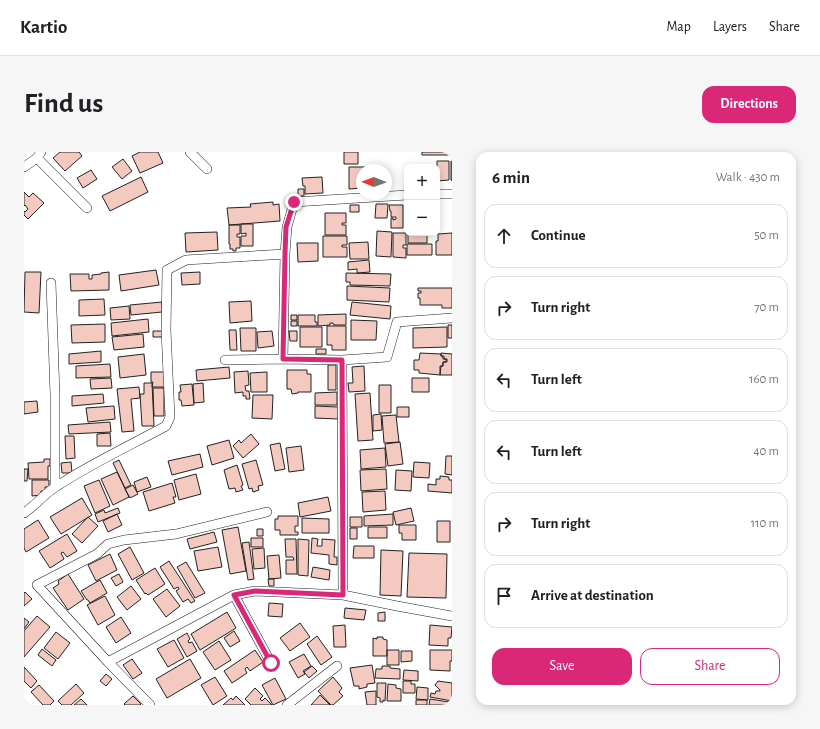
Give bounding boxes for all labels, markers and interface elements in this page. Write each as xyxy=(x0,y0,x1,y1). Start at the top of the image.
text: Kartio xyxy=(20,18,67,37)
text: Map xyxy=(666,20,691,34)
text: Layers xyxy=(713,20,747,34)
text: Share xyxy=(769,20,800,34)
button: Directions xyxy=(702,86,796,123)
text: Find us xyxy=(24,90,103,118)
north arrow xyxy=(356,164,392,200)
map controls xyxy=(404,164,440,236)
button: + xyxy=(404,164,440,200)
text: 6 min xyxy=(492,169,530,186)
text: Walk · 430 m xyxy=(716,171,780,184)
route end xyxy=(285,193,303,211)
button: − xyxy=(404,200,440,236)
icon: ahead xyxy=(493,225,515,247)
text: Continue xyxy=(531,228,586,243)
text: 50 m xyxy=(754,229,779,242)
icon: right xyxy=(493,297,515,319)
text: Turn right xyxy=(531,300,590,315)
text: 70 m xyxy=(754,301,779,314)
icon: left xyxy=(493,369,515,391)
text: Turn left xyxy=(531,372,582,387)
text: 160 m xyxy=(749,373,779,386)
icon: left xyxy=(493,441,515,463)
text: Turn left xyxy=(531,444,582,459)
text: 40 m xyxy=(753,445,779,458)
icon: right xyxy=(493,513,515,535)
text: Turn right xyxy=(531,516,590,531)
text: 110 m xyxy=(751,517,779,530)
icon: arrive xyxy=(493,585,515,607)
text: Arrive at destination xyxy=(531,588,654,603)
button: Save xyxy=(492,648,632,685)
button: Share xyxy=(640,648,780,685)
route start xyxy=(262,654,280,672)

